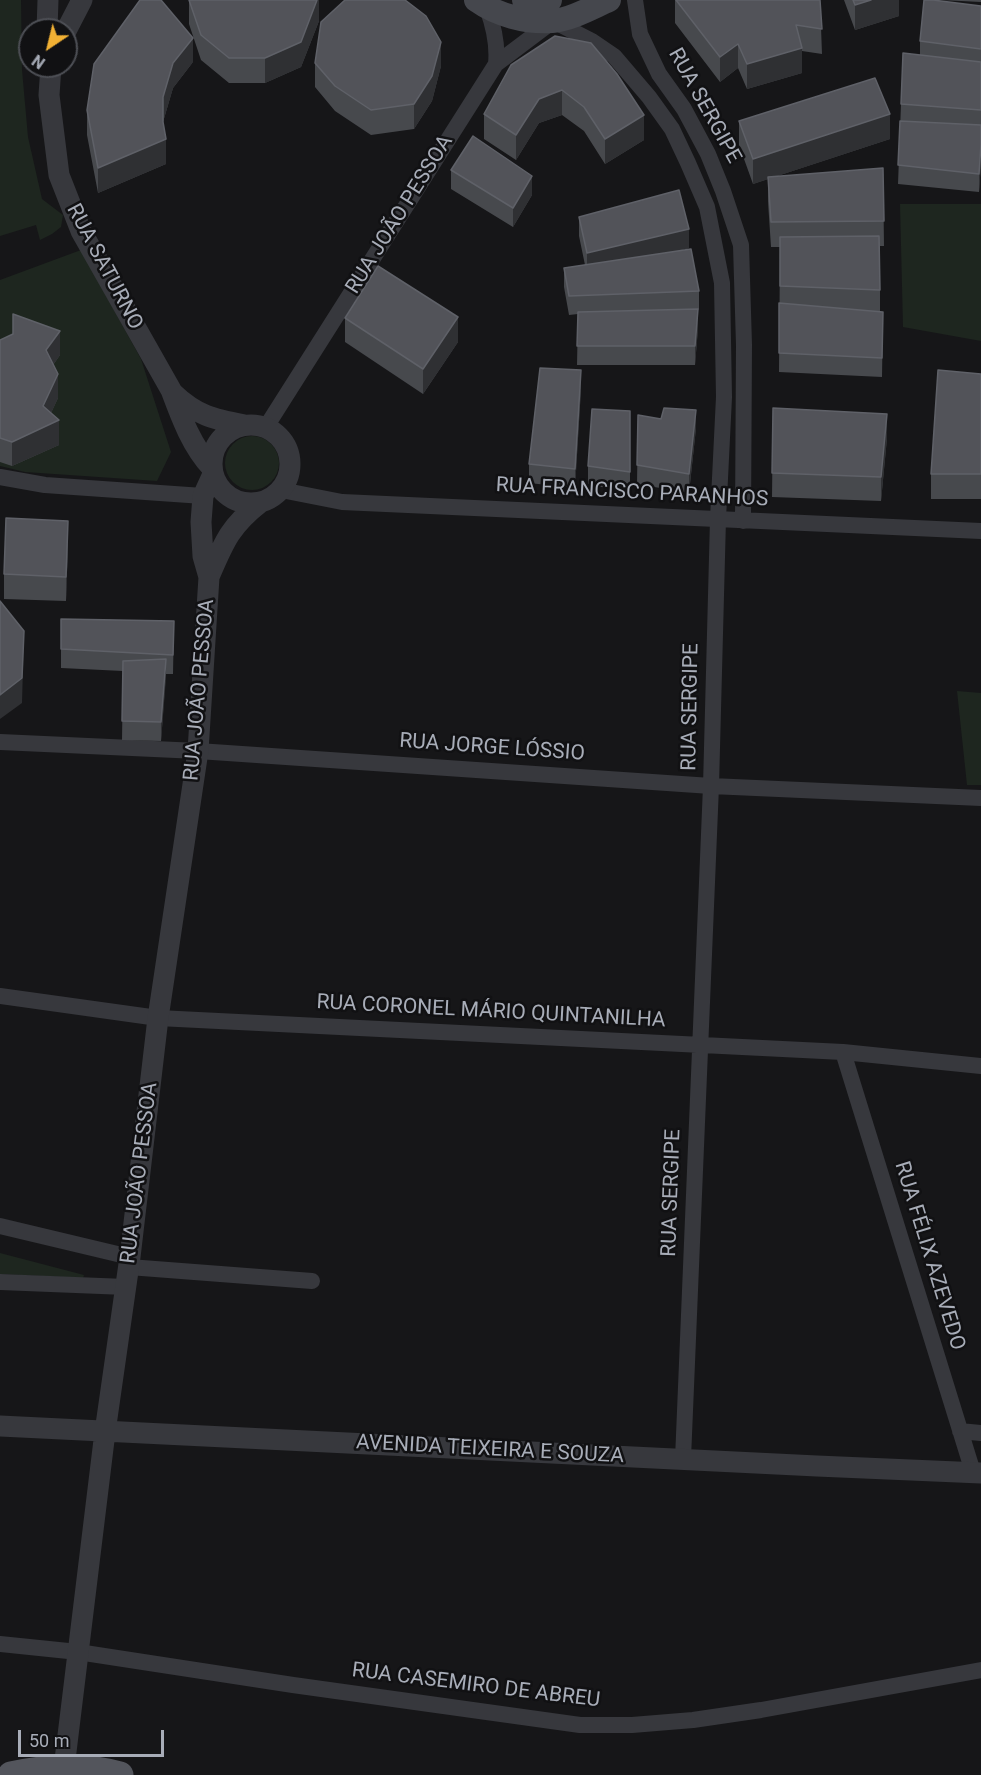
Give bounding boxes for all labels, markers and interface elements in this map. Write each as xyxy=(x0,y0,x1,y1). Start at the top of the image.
north arrow xyxy=(18,18,78,78)
street label: RUA SERGIPE xyxy=(662,44,746,168)
text: N xyxy=(28,50,49,73)
street label: RUA JOÃO PESSOA xyxy=(341,131,459,299)
street label: RUA SATURNO xyxy=(60,200,148,334)
street label: RUA FRANCISCO PARANHOS xyxy=(495,473,769,513)
street label: RUA JOÃO PESSOA xyxy=(180,598,220,782)
street label: RUA SERGIPE xyxy=(677,643,705,771)
street label: RUA JORGE LÓSSIO xyxy=(398,729,586,767)
street label: RUA CORONEL MÁRIO QUINTANILHA xyxy=(316,990,666,1034)
street label: RUA JOÃO PESSOA xyxy=(116,1081,164,1265)
street label: RUA SERGIPE xyxy=(657,1129,687,1257)
street label: RUA FÉLIX AZEVEDO xyxy=(888,1159,970,1353)
street label: AVENIDA TEIXEIRA E SOUZA xyxy=(355,1430,625,1470)
street label: RUA CASEMIRO DE ABREU xyxy=(350,1658,602,1714)
scale bar xyxy=(21,1718,166,1756)
text: 50 m xyxy=(29,1730,69,1751)

